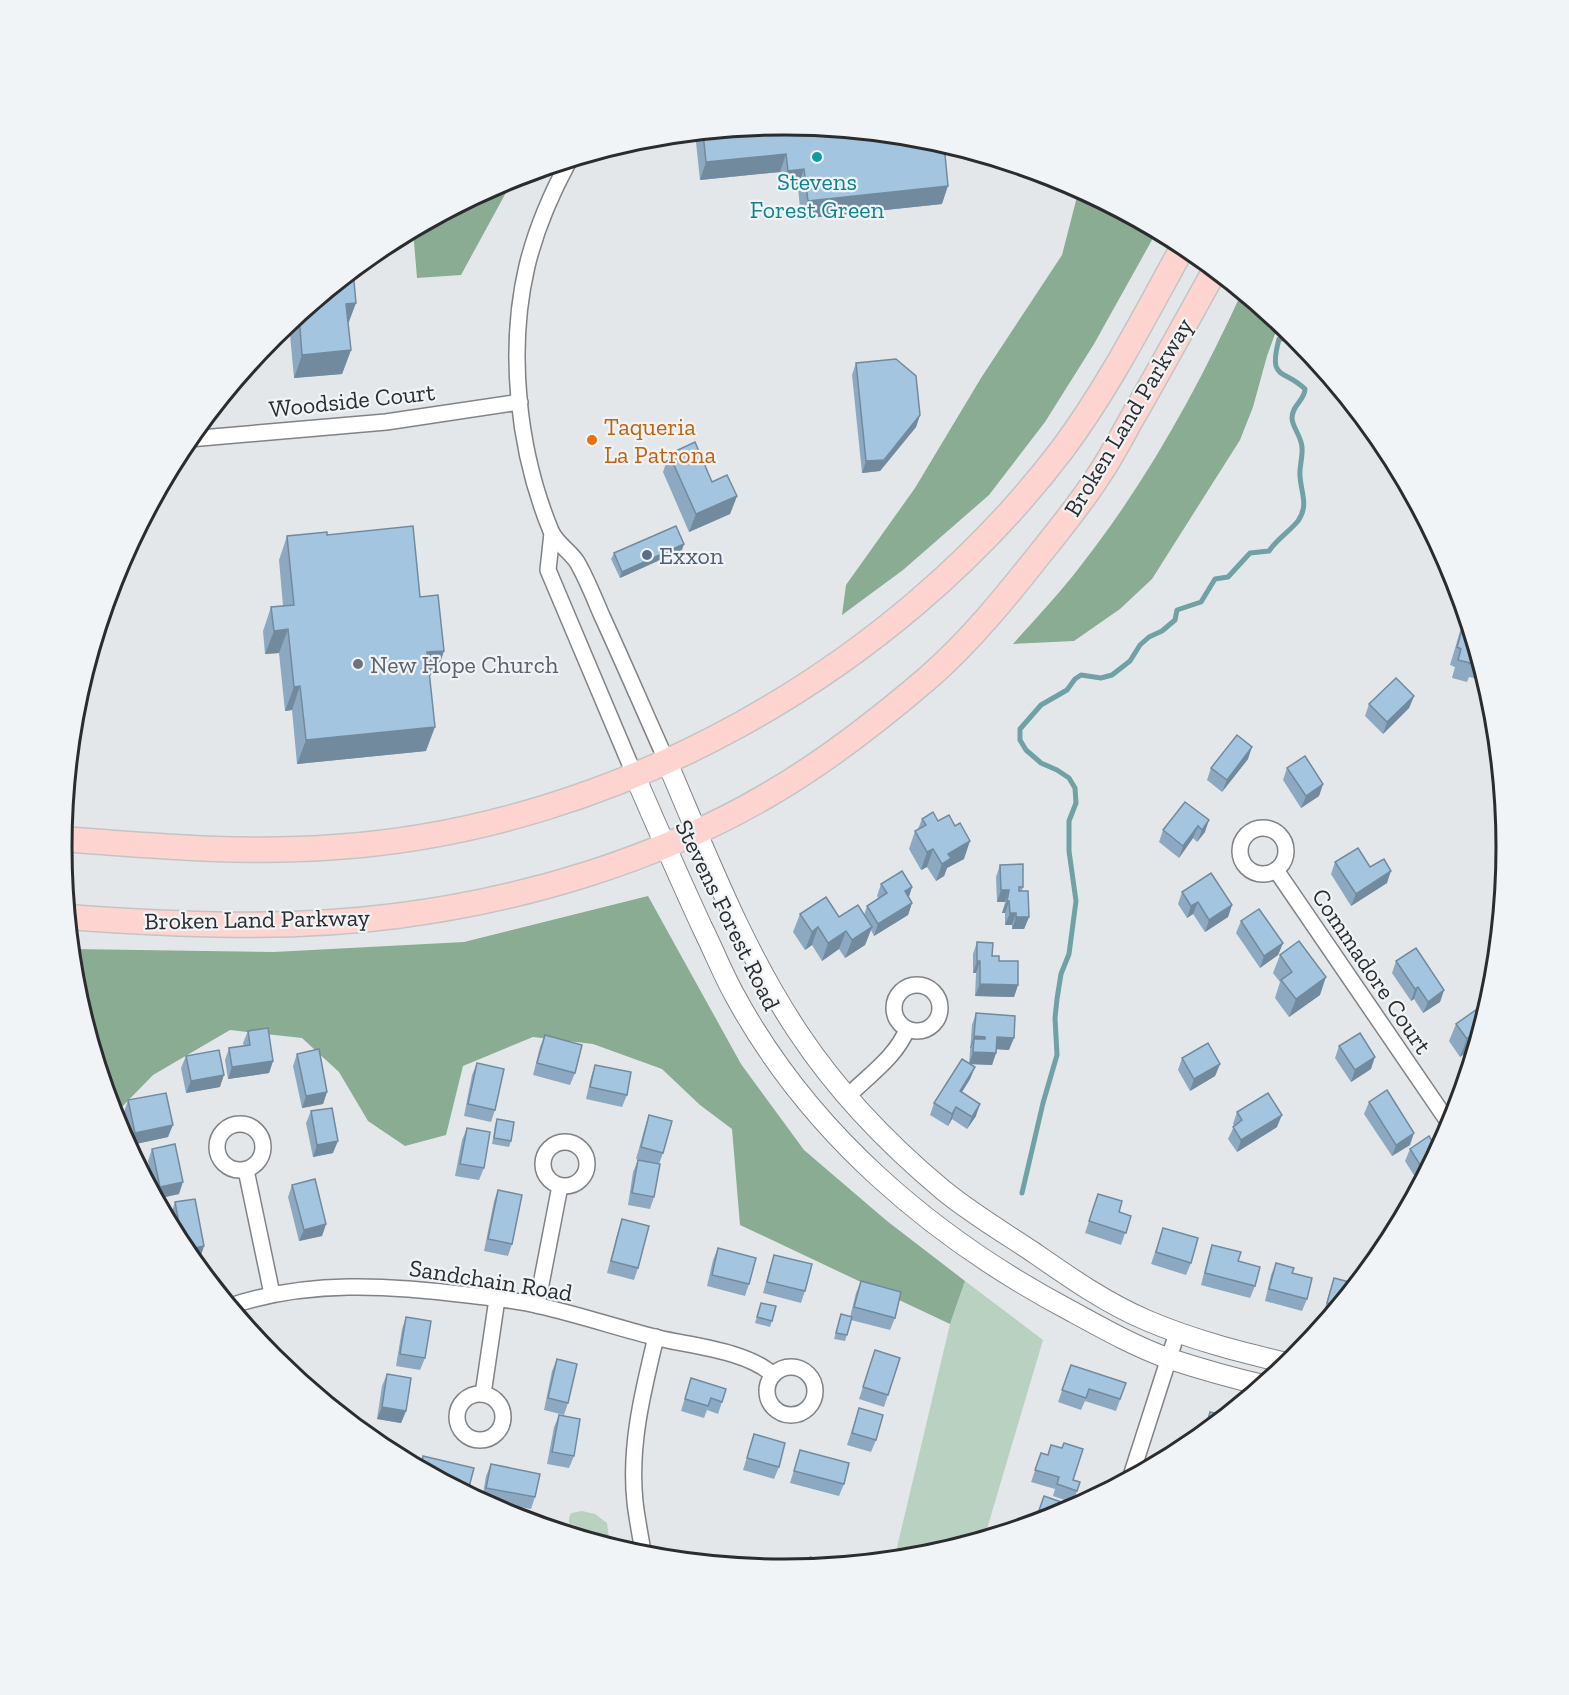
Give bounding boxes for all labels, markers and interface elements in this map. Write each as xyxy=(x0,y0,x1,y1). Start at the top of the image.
marker: Stevens Forest Green xyxy=(810,150,824,164)
place label: Stevens Forest Green xyxy=(750,167,884,224)
street label: Broken Land Parkway xyxy=(1057,312,1199,521)
street label: Woodside Court xyxy=(268,377,436,423)
place label: Taqueria La Patrona xyxy=(604,412,716,469)
marker: Taqueria La Patrona xyxy=(585,433,599,447)
place label: Exxon xyxy=(659,541,724,570)
marker: Exxon xyxy=(640,548,654,562)
place label: New Hope Church xyxy=(370,650,559,679)
marker: New Hope Church xyxy=(351,657,365,671)
street label: Stevens Forest Road xyxy=(669,815,787,1015)
street label: Commadore Court xyxy=(1306,883,1438,1059)
street label: Broken Land Parkway xyxy=(144,903,371,935)
street label: Sandchain Road xyxy=(407,1253,575,1307)

